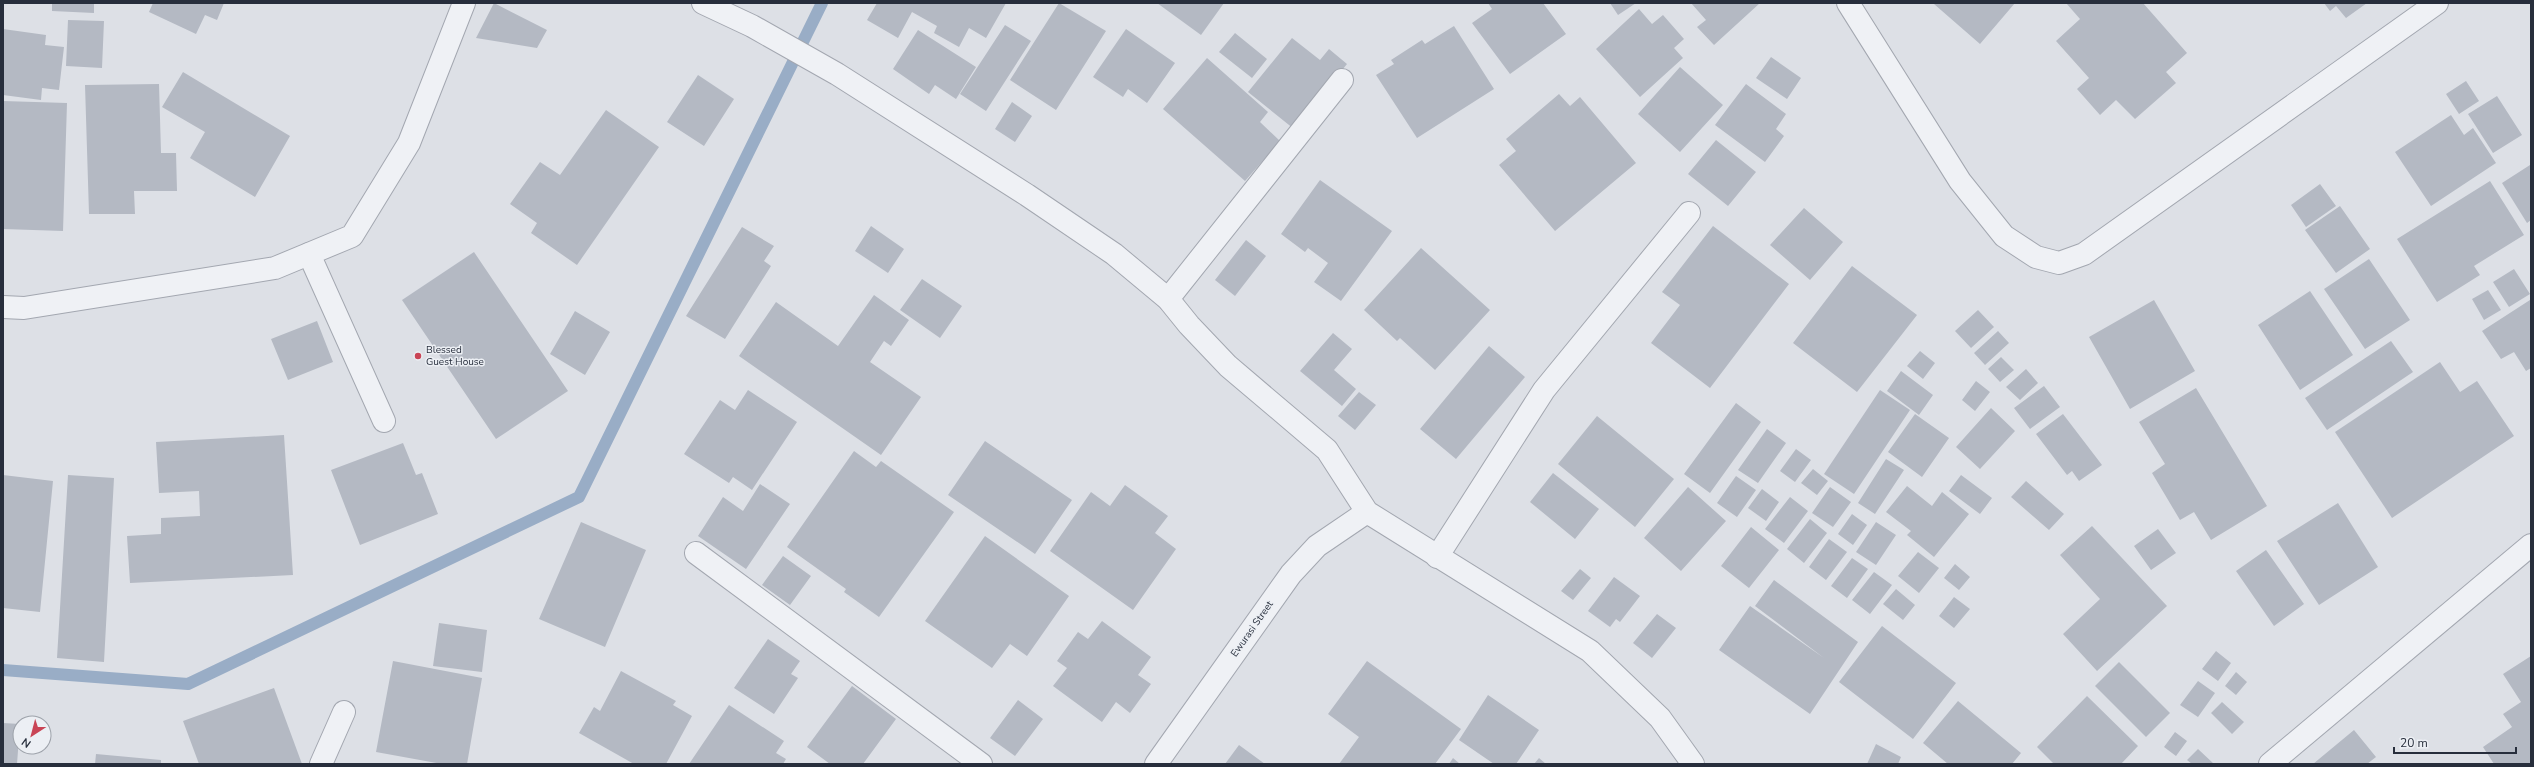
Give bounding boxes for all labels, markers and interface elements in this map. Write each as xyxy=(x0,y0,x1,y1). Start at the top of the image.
place label: Blessed Guest House xyxy=(426,343,484,369)
marker: Blessed Guest House xyxy=(413,351,423,361)
street label: Ewurasi Street xyxy=(1227,598,1277,660)
north arrow xyxy=(12,715,52,755)
scale bar xyxy=(2394,729,2516,755)
text: N xyxy=(19,734,34,751)
text: 20 m xyxy=(2400,735,2428,751)

